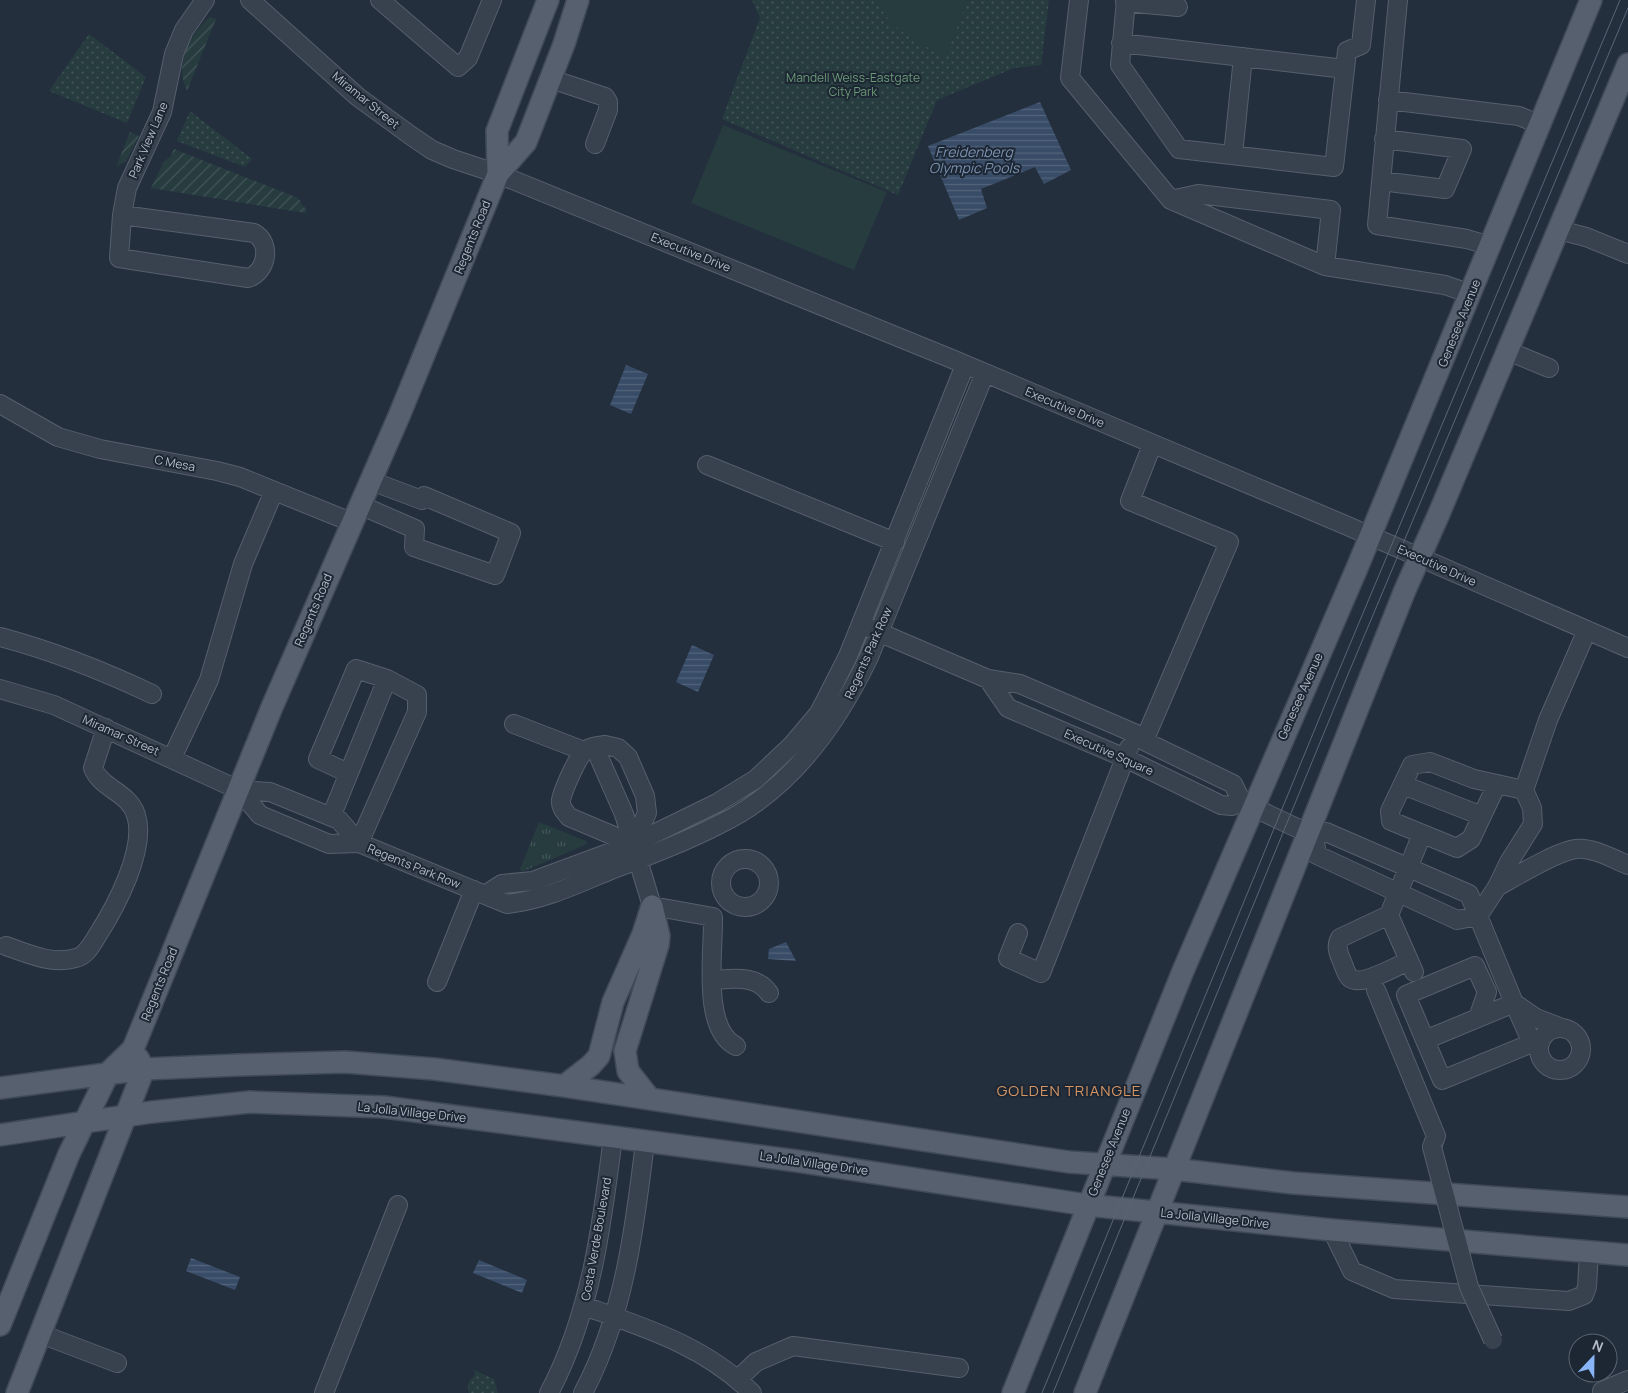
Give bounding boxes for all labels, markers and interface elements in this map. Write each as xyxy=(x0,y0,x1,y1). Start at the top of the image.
street label: Miramar Street xyxy=(329,67,404,133)
park label: Mandell Weiss-Eastgate City Park xyxy=(786,69,920,100)
street label: Park View Lane xyxy=(124,99,172,181)
water label: Freidenberg Olympic Pools xyxy=(929,142,1021,177)
street label: Regents Road xyxy=(450,198,494,276)
street label: Executive Drive xyxy=(649,228,733,276)
street label: Genesee Avenue xyxy=(1434,277,1484,369)
street label: Executive Drive xyxy=(1023,383,1107,431)
street label: C Mesa xyxy=(153,451,197,475)
street label: Executive Drive xyxy=(1395,540,1479,590)
street label: Regents Road xyxy=(290,571,336,649)
street label: Regents Park Row xyxy=(840,604,896,702)
street label: Genesee Avenue xyxy=(1273,650,1327,742)
street label: Miramar Street xyxy=(80,710,162,760)
street label: Executive Square xyxy=(1062,725,1156,779)
street label: Regents Park Row xyxy=(365,840,463,892)
street label: Regents Road xyxy=(137,945,181,1023)
district label: GOLDEN TRIANGLE xyxy=(997,1080,1141,1101)
street label: La Jolla Village Drive xyxy=(357,1098,467,1126)
street label: Genesee Avenue xyxy=(1084,1106,1134,1198)
street label: La Jolla Village Drive xyxy=(759,1147,869,1179)
street label: Costa Verde Boulevard xyxy=(577,1176,615,1302)
street label: La Jolla Village Drive xyxy=(1160,1204,1270,1232)
north arrow xyxy=(1568,1333,1618,1383)
text: N xyxy=(1590,1335,1606,1356)

